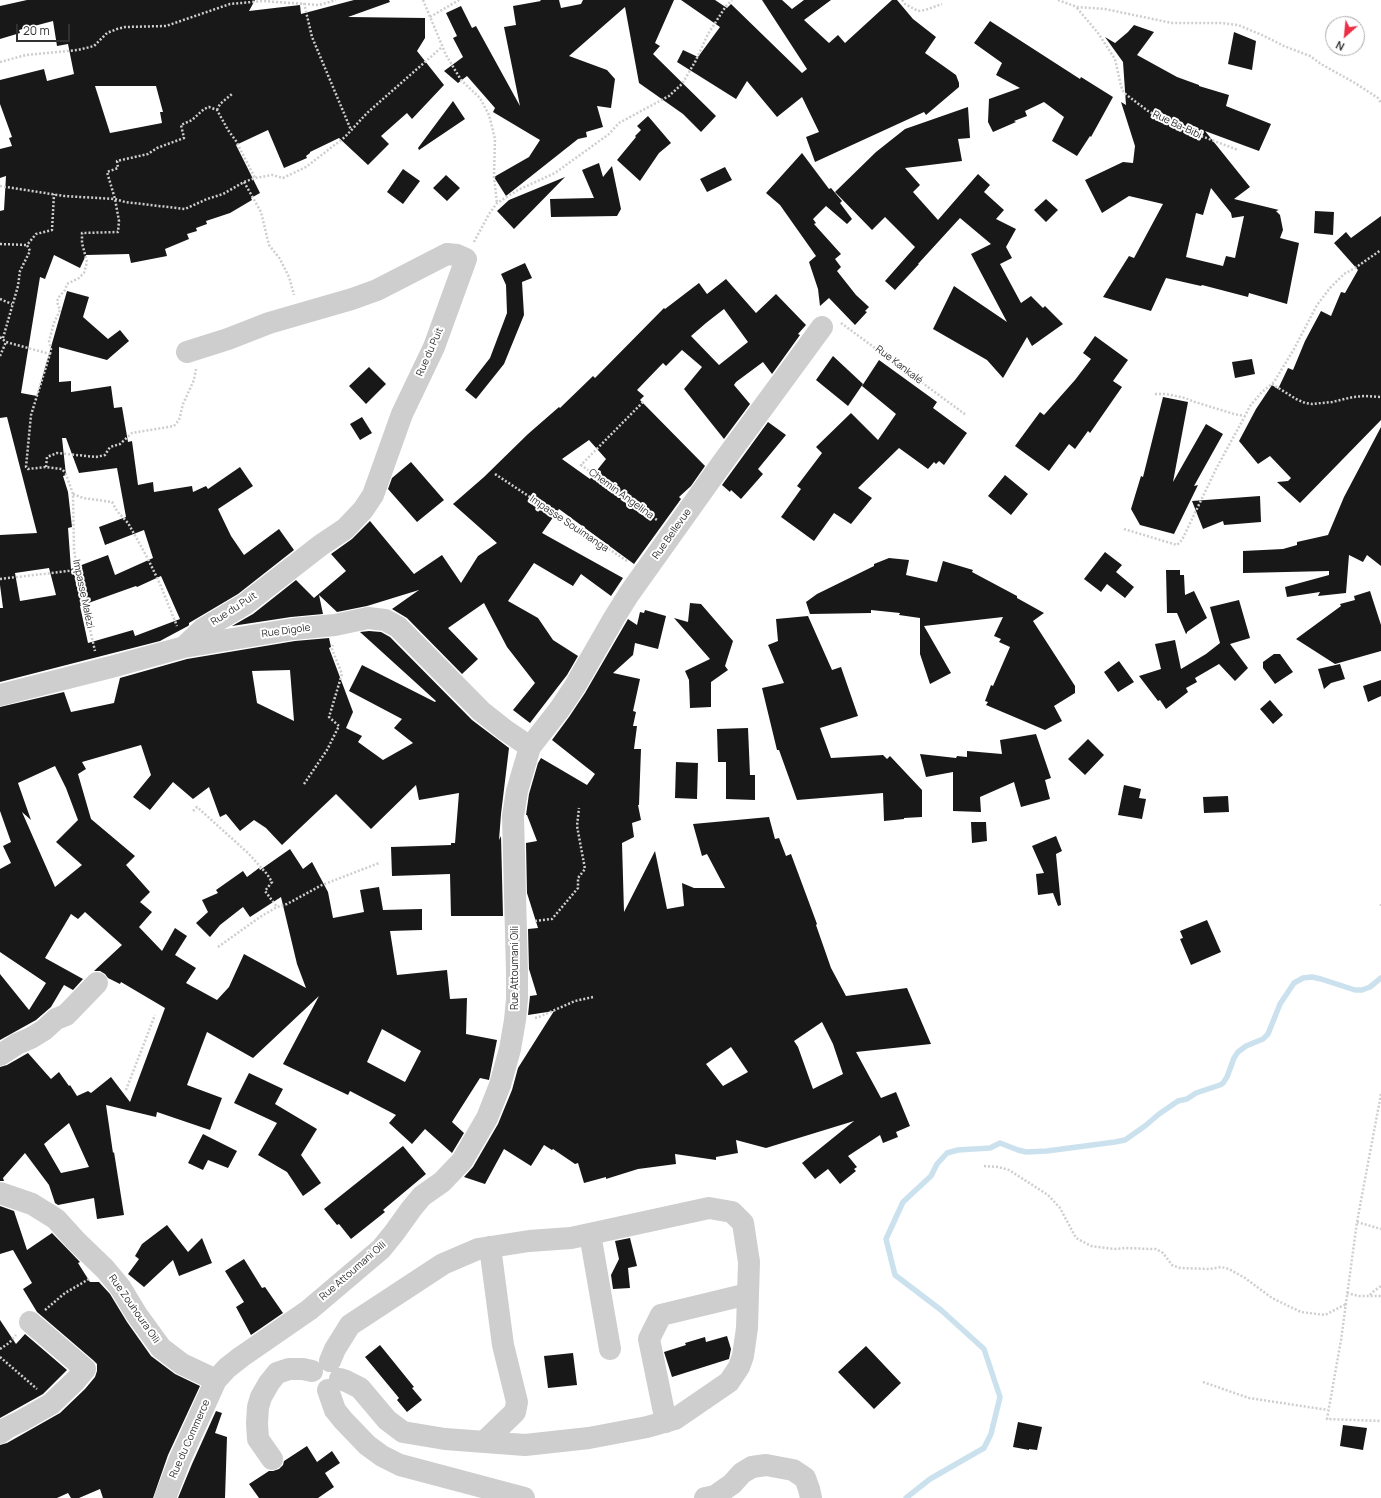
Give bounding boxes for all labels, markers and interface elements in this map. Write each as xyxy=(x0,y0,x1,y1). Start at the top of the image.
scale bar xyxy=(18,16,72,42)
north arrow xyxy=(1325,16,1365,56)
text: 20 m xyxy=(23,22,50,39)
text: N xyxy=(1333,38,1347,55)
street label: Rue Ba-Bibi xyxy=(1151,108,1203,142)
street label: Rue du Puit xyxy=(414,326,446,378)
street label: Rue Kankalé xyxy=(873,343,925,387)
street label: Chemin Angelina xyxy=(586,466,656,522)
street label: Impasse Souimanga xyxy=(527,493,611,555)
street label: Rue Bellevue xyxy=(650,506,694,562)
street label: Impasse Malézi xyxy=(70,558,96,630)
street label: Rue du Puit xyxy=(209,590,259,628)
street label: Rue Digole xyxy=(261,622,311,640)
street label: Rue Attoumani Oili xyxy=(509,926,521,1010)
street label: Rue Attoumani Oili xyxy=(317,1239,389,1303)
street label: Rue Zouhoura Oili xyxy=(106,1272,162,1346)
street label: Rue du Commerce xyxy=(167,1398,213,1480)

